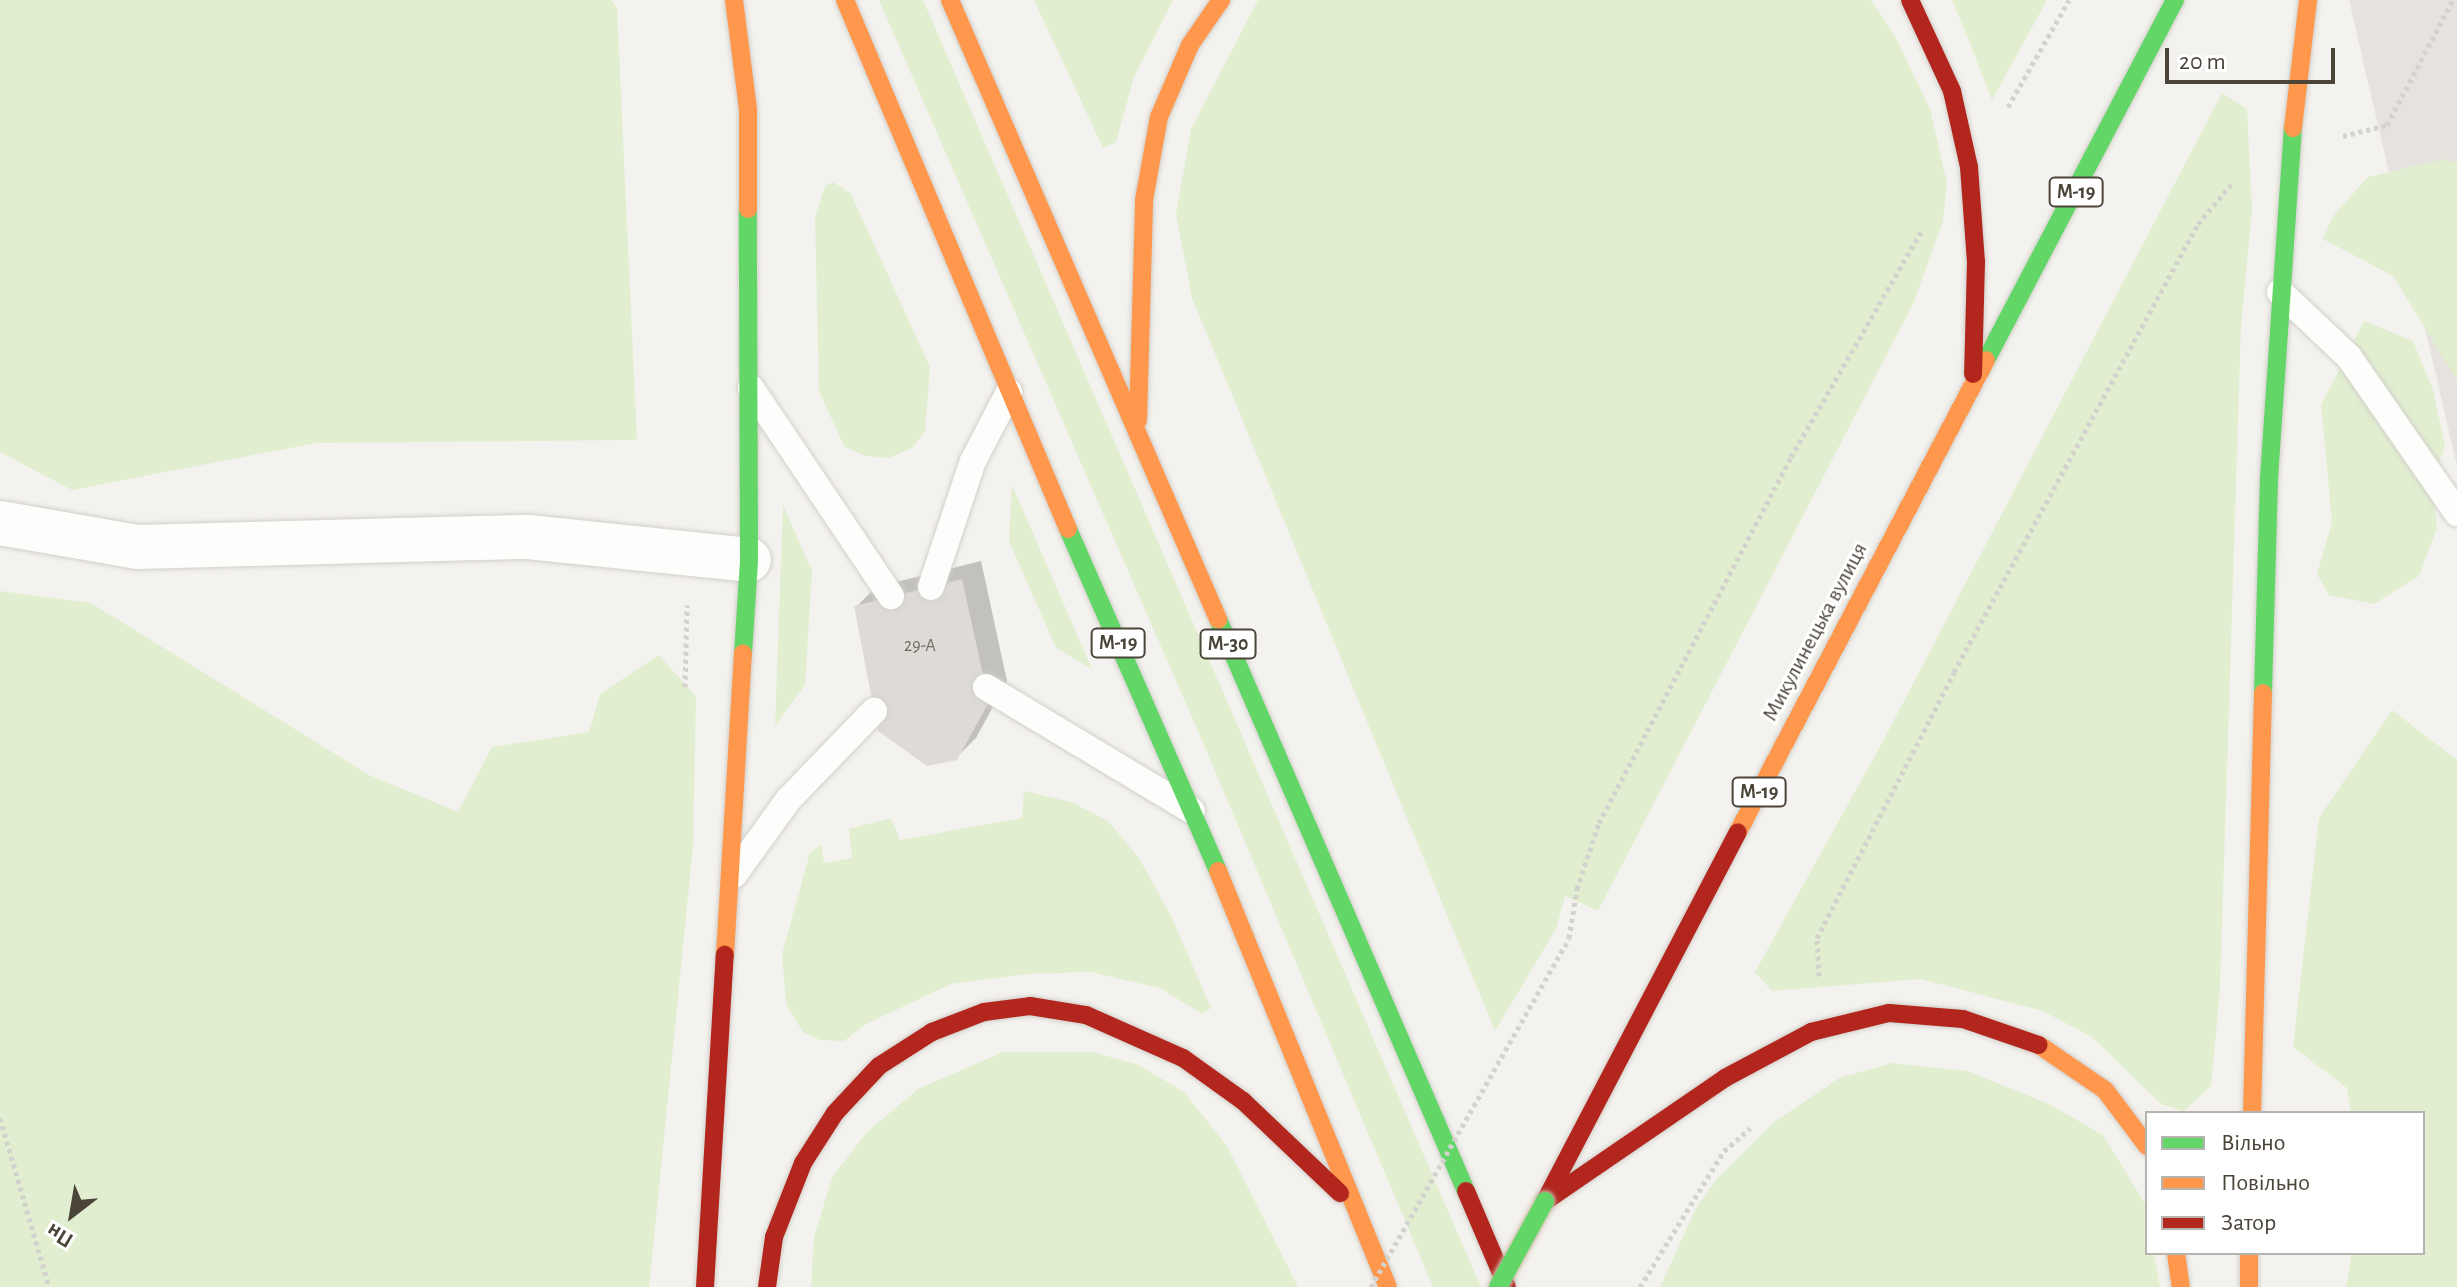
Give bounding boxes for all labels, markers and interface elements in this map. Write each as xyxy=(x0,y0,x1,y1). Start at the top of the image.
scale bar xyxy=(2169,32,2339,82)
text: 20 m xyxy=(2179,50,2226,74)
road number: М-19 xyxy=(2048,176,2104,208)
street label: Микулинецька вулиця xyxy=(1757,538,1873,726)
road number: М-19 xyxy=(1090,627,1146,659)
road number: М-30 xyxy=(1198,628,1258,660)
house number: 29-А xyxy=(904,635,936,657)
road number: М-19 xyxy=(1731,776,1787,808)
legend xyxy=(2145,1111,2425,1255)
text: Вільно xyxy=(2221,1131,2286,1155)
text: Повільно xyxy=(2221,1171,2310,1195)
north arrow xyxy=(32,1175,112,1255)
text: Затор xyxy=(2221,1211,2276,1235)
text: Пн xyxy=(42,1219,77,1252)

